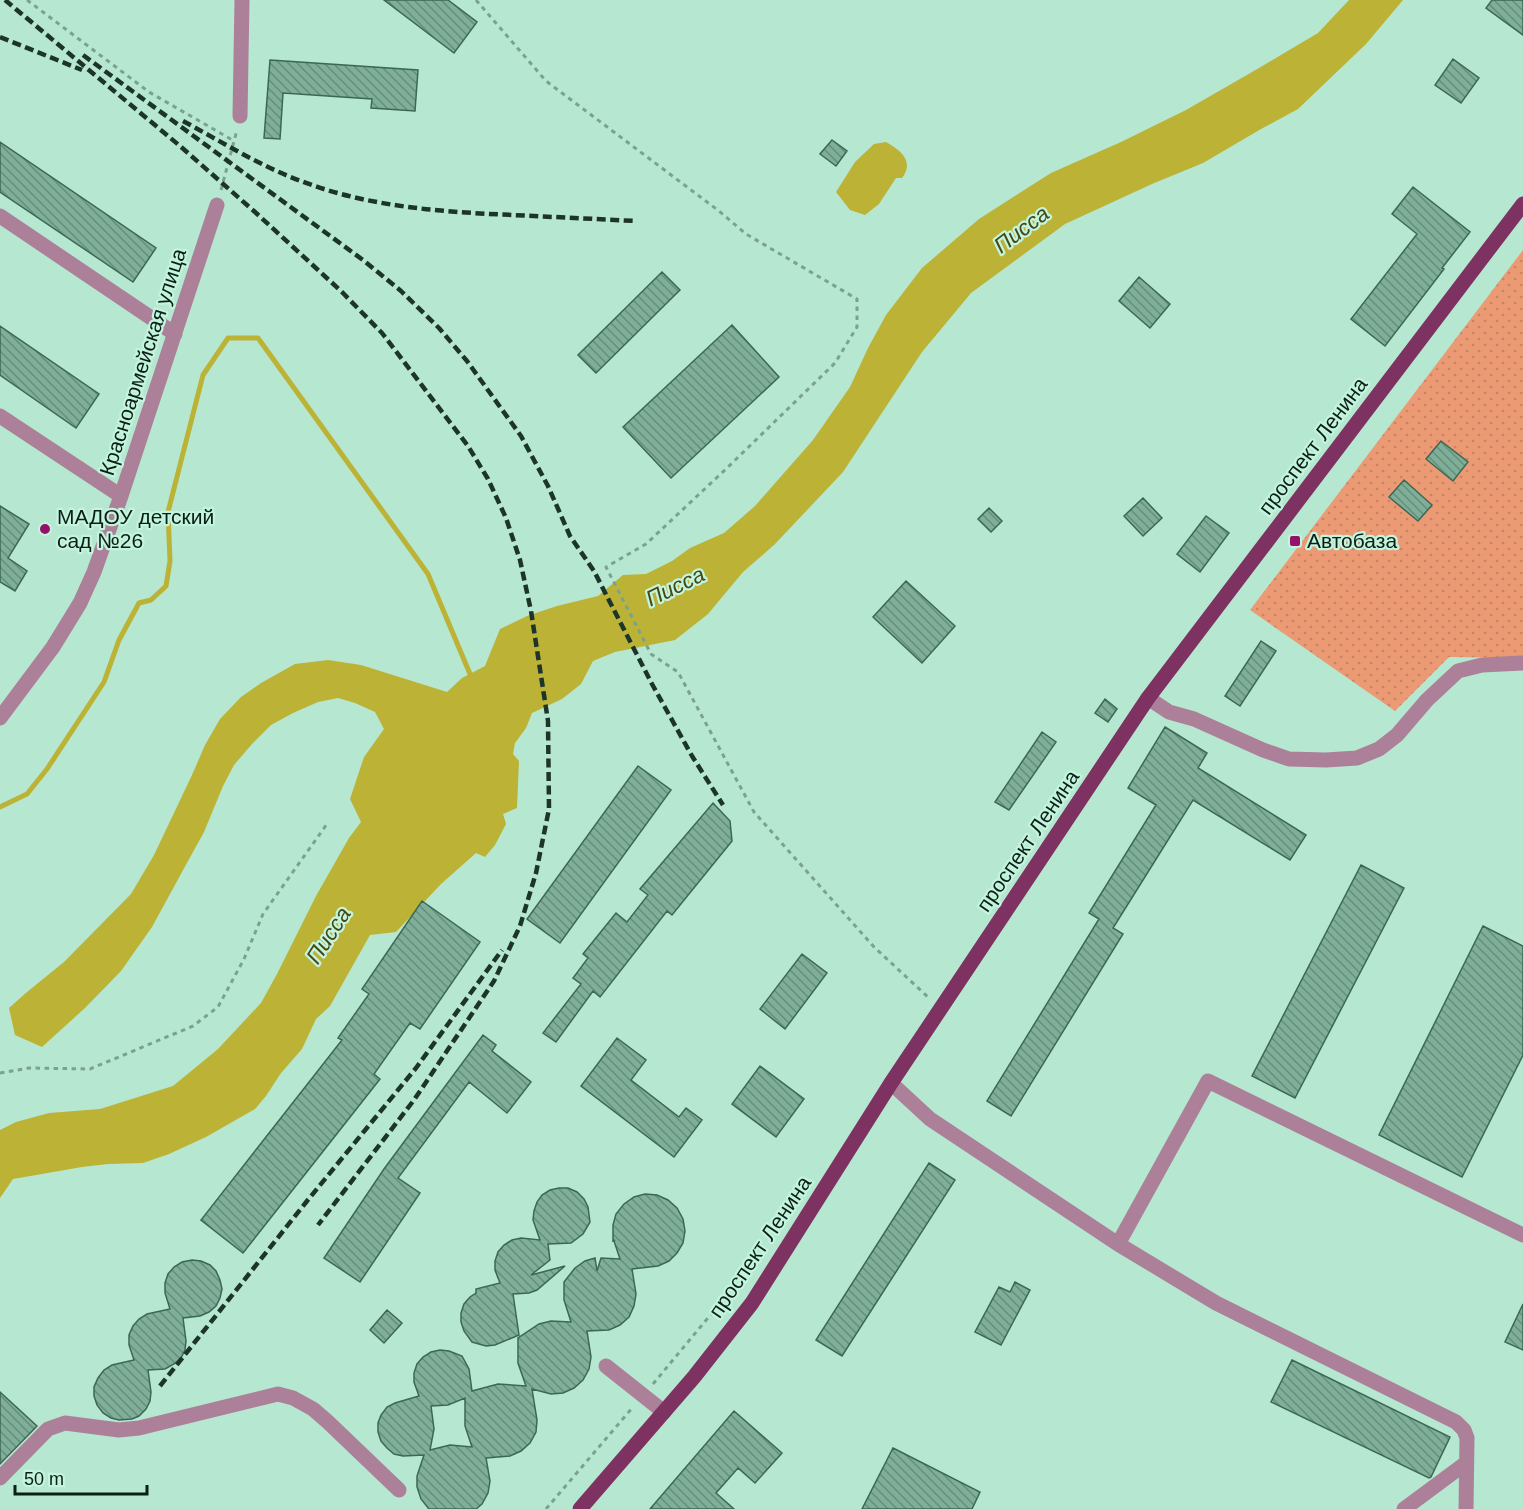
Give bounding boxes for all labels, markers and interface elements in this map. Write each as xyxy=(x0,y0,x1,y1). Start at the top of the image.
water label: Писса xyxy=(989,201,1054,258)
street label: Красноармейская улица xyxy=(95,245,190,478)
street label: проспект Ленина xyxy=(1254,373,1372,519)
place label: МАДОУ детский сад №26 xyxy=(57,505,214,552)
marker: МАДОУ детский сад №26 xyxy=(38,522,52,536)
place label: Автобаза xyxy=(1307,529,1397,552)
marker: Автобаза xyxy=(1288,534,1302,548)
water label: Писса xyxy=(642,562,709,611)
street label: проспект Ленина xyxy=(972,766,1083,916)
water label: Писса xyxy=(301,902,356,968)
street label: проспект Ленина xyxy=(704,1172,815,1322)
scale bar xyxy=(15,1458,147,1496)
text: 50 m xyxy=(24,1469,64,1489)

